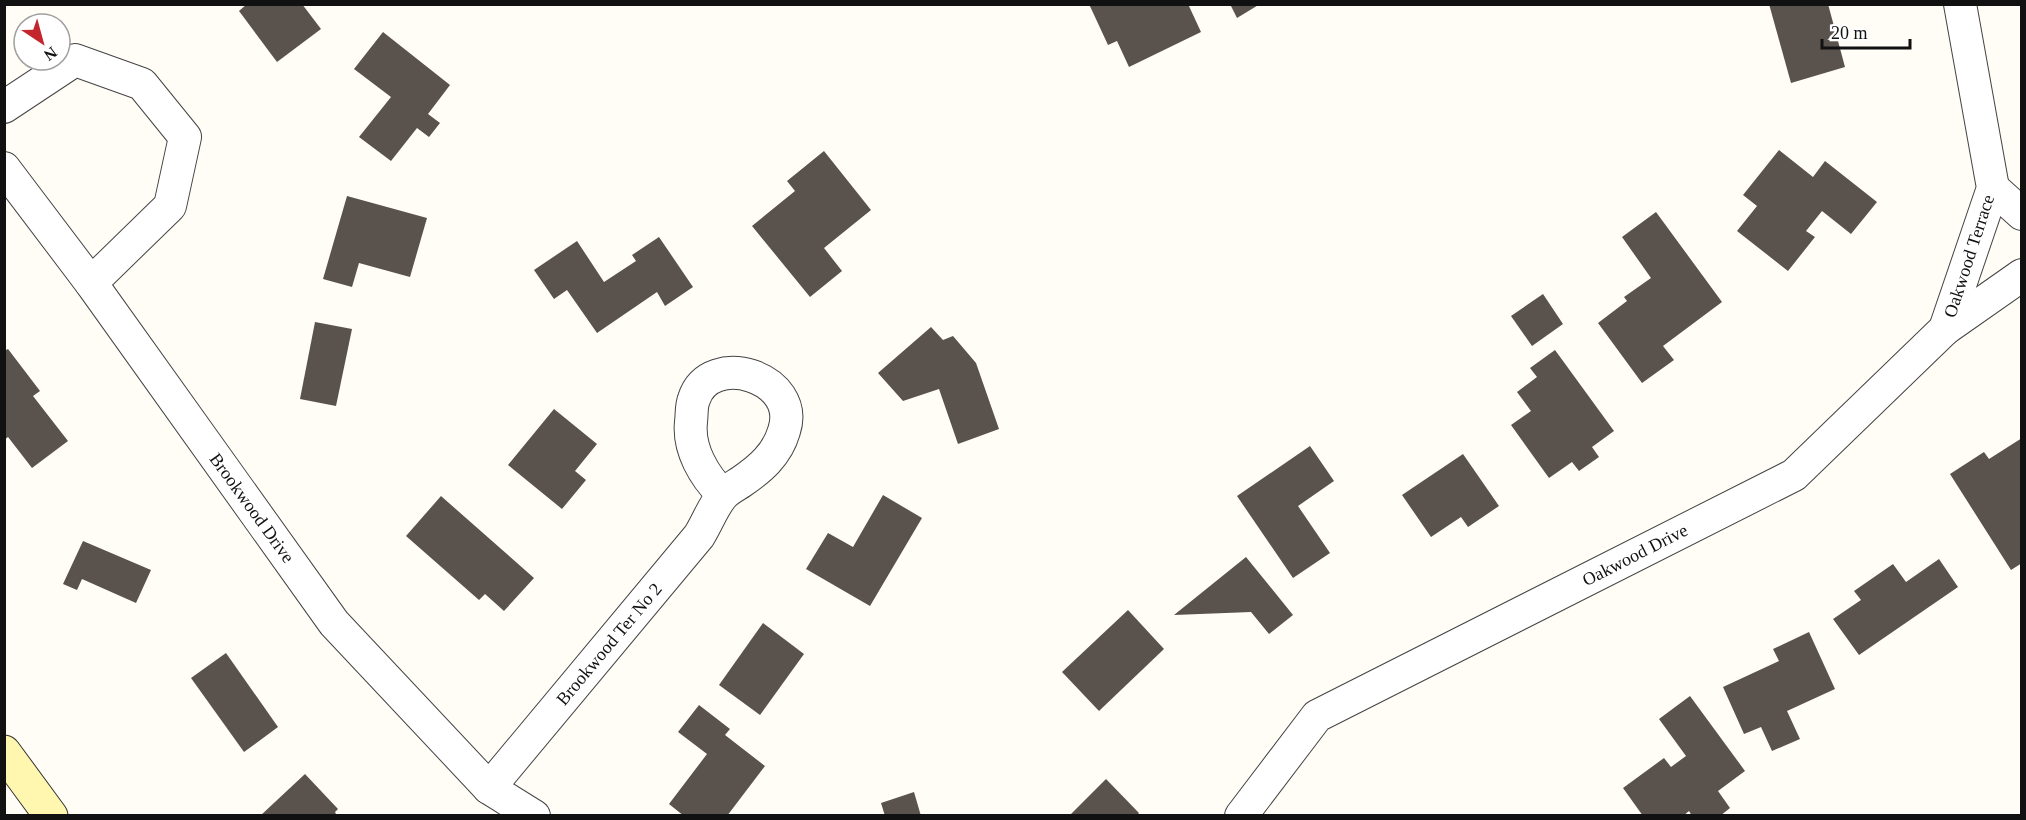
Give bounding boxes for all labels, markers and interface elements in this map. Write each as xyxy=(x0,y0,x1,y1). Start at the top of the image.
north arrow xyxy=(12,12,72,72)
scale bar xyxy=(1822,12,1910,50)
text: 20 m xyxy=(1831,23,1868,43)
text: N xyxy=(40,43,60,64)
street label: Oakwood Terrace xyxy=(1940,192,1998,320)
street label: Brookwood Drive xyxy=(206,449,298,567)
street label: Oakwood Drive xyxy=(1579,520,1691,590)
street label: Brookwood Ter No 2 xyxy=(552,579,666,709)

